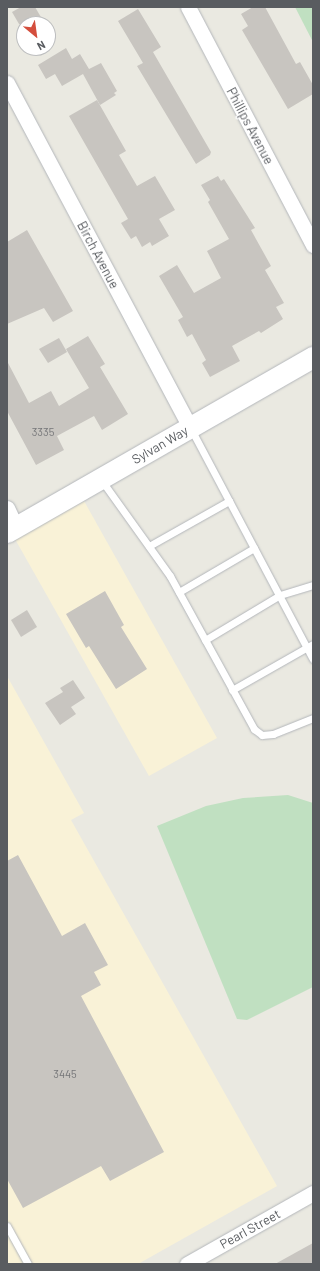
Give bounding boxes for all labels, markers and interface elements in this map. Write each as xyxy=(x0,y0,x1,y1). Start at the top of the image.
north arrow xyxy=(16,16,56,56)
text: N xyxy=(35,39,48,54)
street label: Phillips Avenue xyxy=(223,85,277,167)
street label: Birch Avenue xyxy=(74,219,122,291)
street label: Sylvan Way xyxy=(129,423,191,467)
house number: 3335 xyxy=(32,425,54,439)
house number: 3445 xyxy=(53,1067,77,1081)
street label: Pearl Street xyxy=(217,1206,283,1252)

